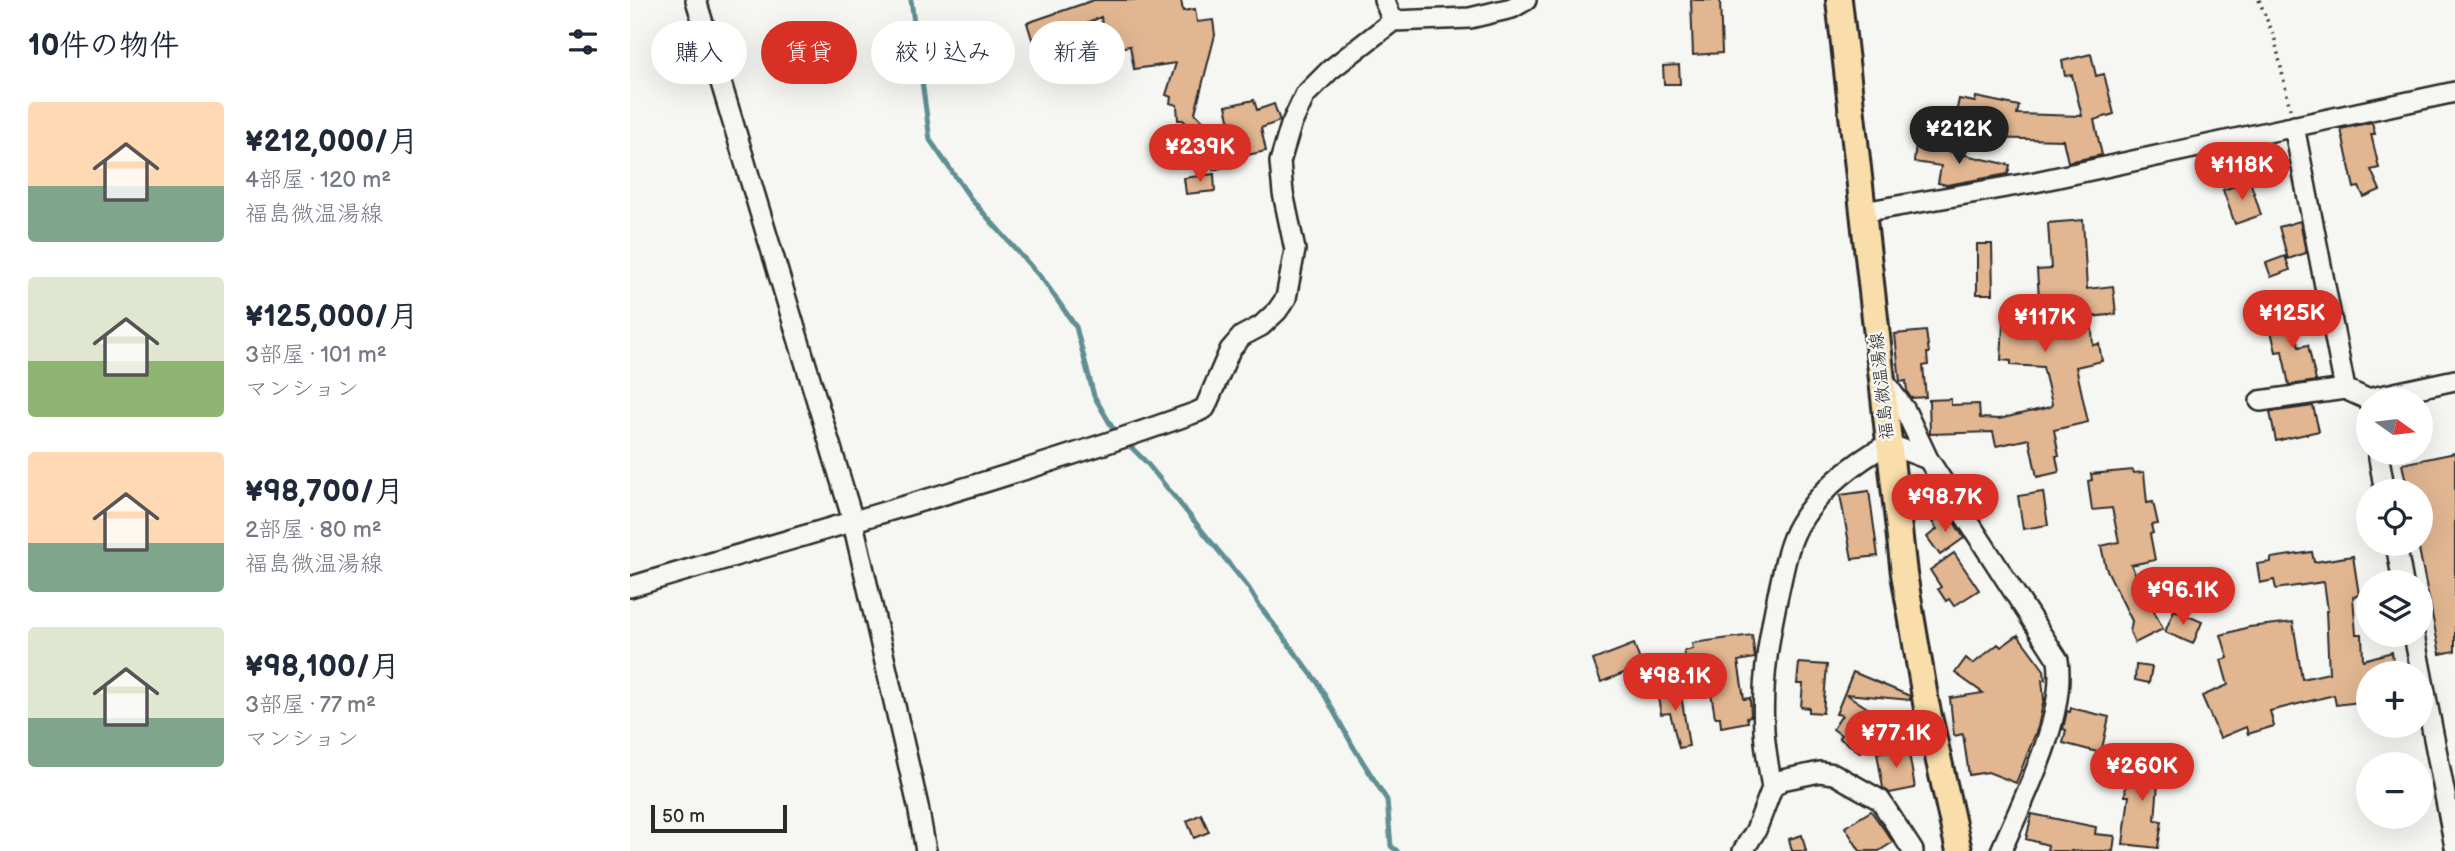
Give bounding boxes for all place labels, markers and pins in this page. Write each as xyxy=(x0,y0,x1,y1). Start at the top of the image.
pin: ¥212K xyxy=(1910,106,2008,166)
pin: ¥239K xyxy=(1151,124,1249,184)
pin: ¥118K xyxy=(2193,142,2291,202)
pin: ¥125K xyxy=(2243,290,2341,350)
pin: ¥117K xyxy=(1996,294,2094,354)
pin: ¥98.7K xyxy=(1888,475,2002,534)
pin: ¥96.1K xyxy=(2126,568,2240,627)
pin: ¥98.1K xyxy=(1618,654,1732,713)
pin: ¥77.1K xyxy=(1839,710,1953,770)
pin: ¥260K xyxy=(2093,744,2191,803)

